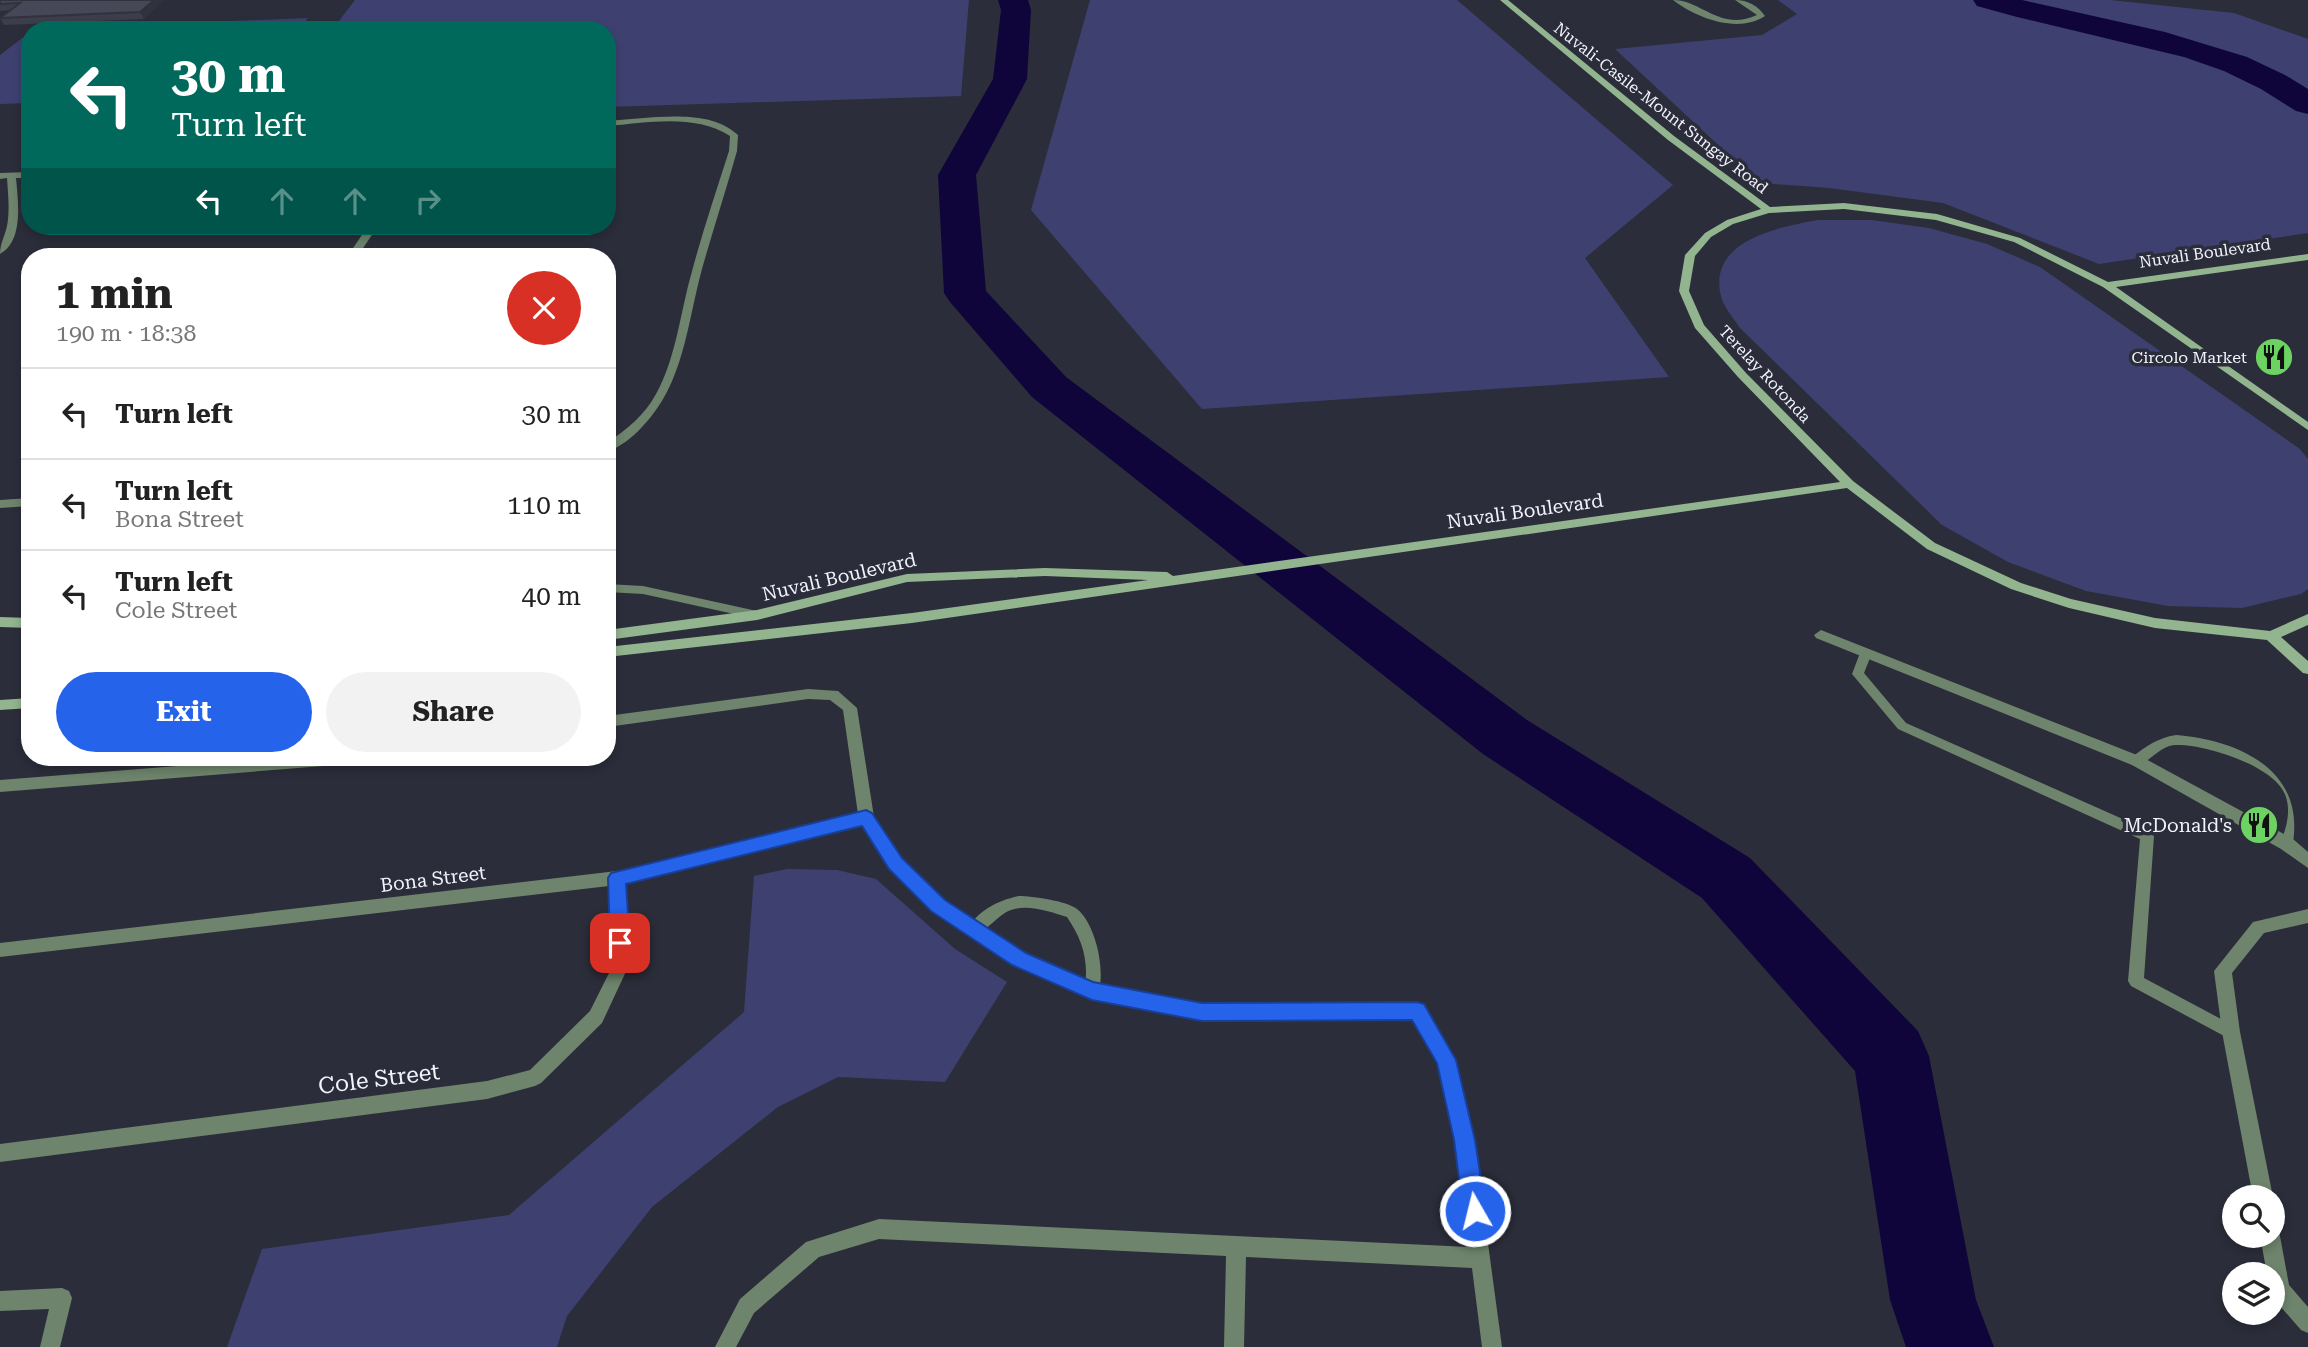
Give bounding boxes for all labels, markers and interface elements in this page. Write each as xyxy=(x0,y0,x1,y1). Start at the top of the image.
street label: Nuvali-Casile-Mount Sungay Road xyxy=(1550,19,1772,197)
text: 30 m xyxy=(171,47,286,104)
icon: left xyxy=(56,49,147,140)
text: Turn left xyxy=(171,106,306,144)
icon: left xyxy=(190,182,228,220)
icon: ahead xyxy=(263,182,301,220)
icon: ahead xyxy=(336,182,374,220)
icon: right xyxy=(409,182,447,220)
street label: Nuvali Boulevard xyxy=(2138,234,2272,272)
text: 1 min xyxy=(56,269,173,318)
button: close xyxy=(507,271,581,345)
text: 190 m · 18:38 xyxy=(56,320,196,347)
street label: Terelay Rotonda xyxy=(1715,322,1815,427)
restaurant icon: Circolo Market xyxy=(2253,336,2295,378)
place label: Circolo Market xyxy=(2132,348,2247,367)
icon: left xyxy=(56,395,94,433)
text: Turn left xyxy=(115,399,233,429)
text: 30 m xyxy=(522,399,581,429)
text: Turn left xyxy=(115,476,233,506)
icon: left xyxy=(56,486,94,524)
street label: Nuvali Boulevard xyxy=(1445,489,1605,533)
text: 110 m xyxy=(507,490,581,520)
text: Bona Street xyxy=(115,506,244,533)
street label: Nuvali Boulevard xyxy=(760,548,918,606)
text: Turn left xyxy=(115,567,233,597)
icon: left xyxy=(56,577,94,615)
text: 40 m xyxy=(522,581,581,611)
text: Cole Street xyxy=(115,597,237,624)
button: Exit xyxy=(56,672,312,752)
button: Share xyxy=(326,672,581,752)
restaurant icon: McDonald's xyxy=(2238,804,2280,846)
place label: McDonald's xyxy=(2124,814,2232,837)
street label: Bona Street xyxy=(379,861,487,897)
pin xyxy=(590,913,650,973)
icon: arrive xyxy=(601,924,639,962)
street label: Cole Street xyxy=(317,1058,442,1100)
position arrow xyxy=(1438,1174,1512,1248)
map controls xyxy=(2222,1185,2285,1325)
button: search xyxy=(2222,1185,2285,1248)
button: layers xyxy=(2222,1262,2285,1325)

